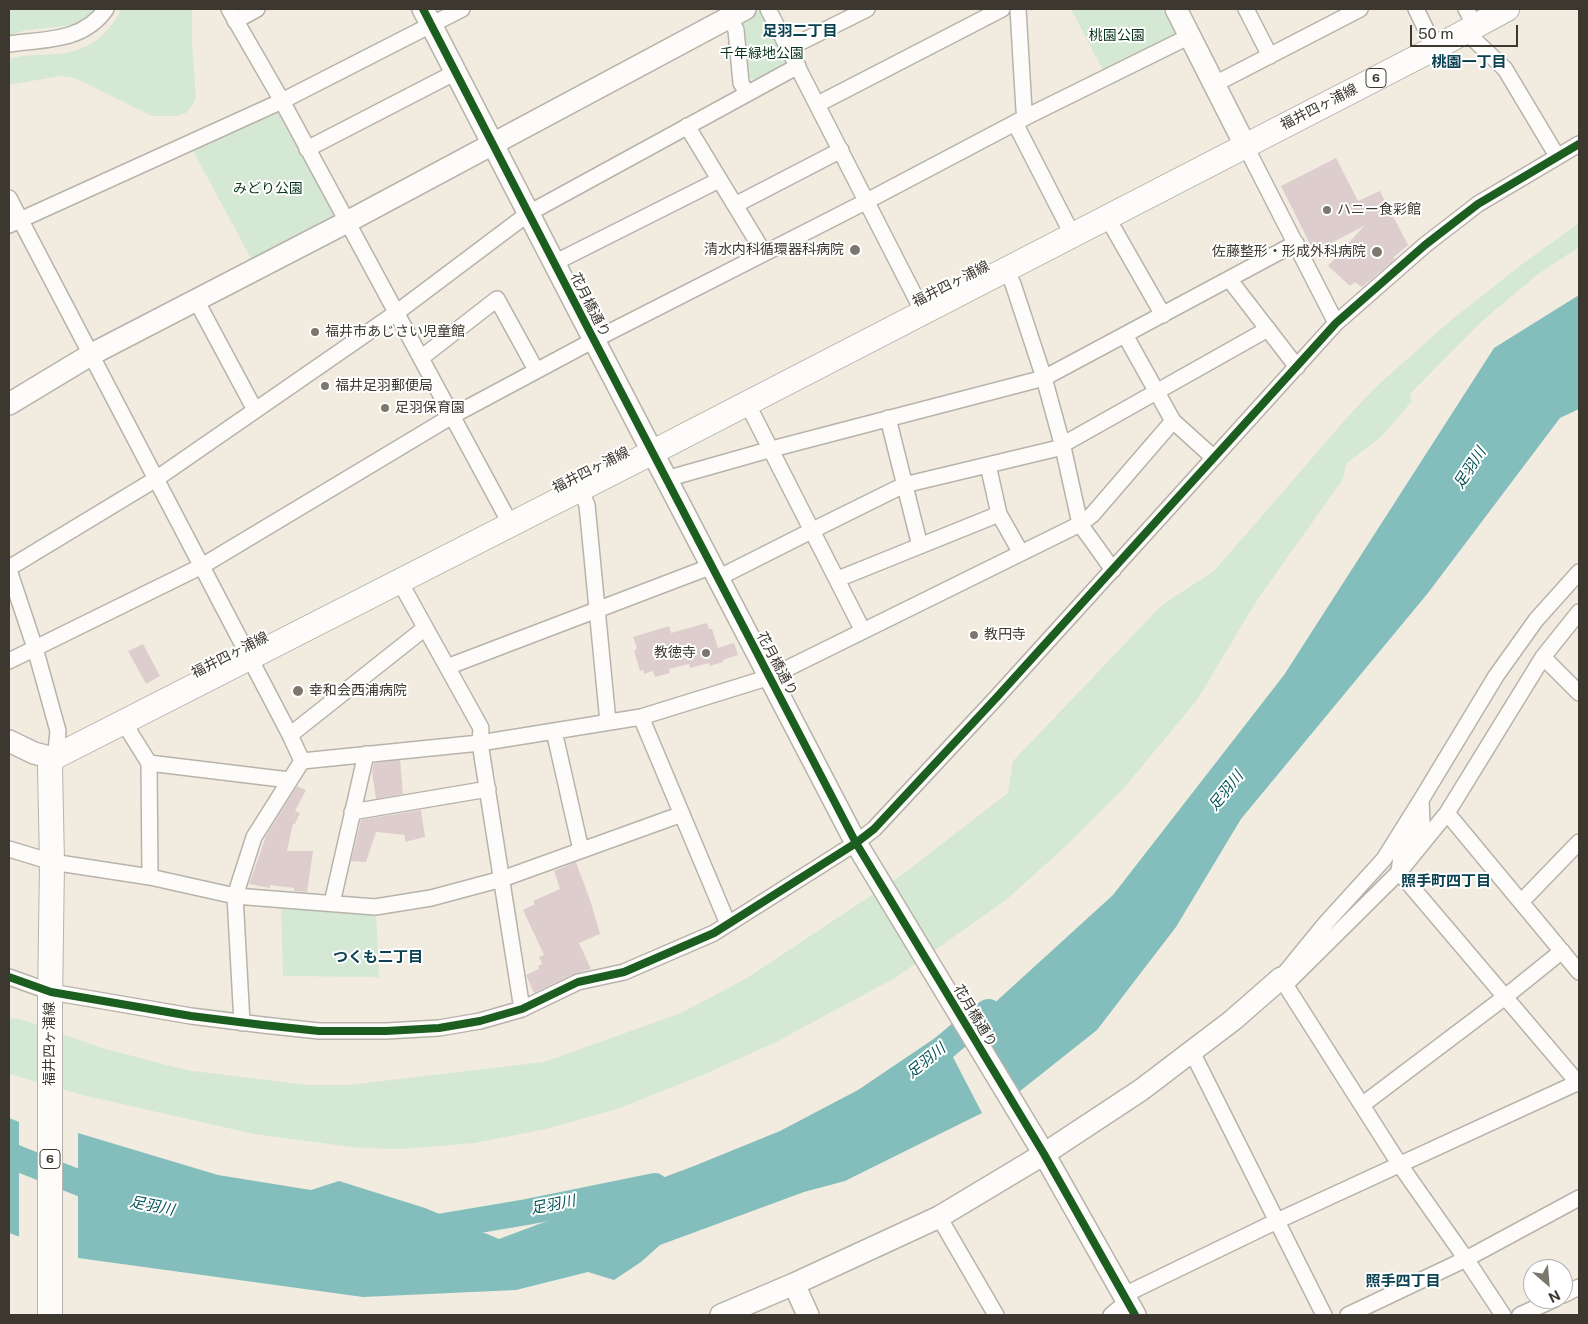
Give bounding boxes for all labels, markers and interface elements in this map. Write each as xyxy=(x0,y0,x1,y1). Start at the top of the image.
scale bar xyxy=(1413,15,1520,47)
district label: 足羽二丁目 xyxy=(763,22,837,40)
text: 50 m xyxy=(1418,25,1453,42)
park label: 桃園公園 xyxy=(1089,28,1145,44)
park label: 千年緑地公園 xyxy=(720,46,804,62)
district label: 桃園一丁目 xyxy=(1432,53,1506,71)
road number: 6 xyxy=(1366,68,1386,88)
street label: 福井四ヶ浦線 xyxy=(1278,80,1360,134)
park label: みどり公園 xyxy=(233,181,303,197)
place label: ハニー食彩館 xyxy=(1337,202,1421,218)
marker: ハニー食彩館 xyxy=(1321,204,1333,216)
place label: 清水内科循環器科病院 xyxy=(704,242,844,258)
marker: 清水内科循環器科病院 xyxy=(848,243,862,257)
place label: 佐藤整形・形成外科病院 xyxy=(1212,244,1366,260)
marker: 佐藤整形・形成外科病院 xyxy=(1370,245,1384,259)
street label: 福井四ヶ浦線 xyxy=(910,257,992,311)
street label: 花月橋通り xyxy=(567,270,613,340)
place label: 福井市あじさい児童館 xyxy=(325,324,465,340)
marker: 福井市あじさい児童館 xyxy=(309,326,321,338)
place label: 福井足羽郵便局 xyxy=(335,378,433,394)
marker: 福井足羽郵便局 xyxy=(319,380,331,392)
place label: 足羽保育園 xyxy=(395,400,465,416)
marker: 足羽保育園 xyxy=(379,402,391,414)
street label: 福井四ヶ浦線 xyxy=(550,443,632,497)
water label: 足羽川 xyxy=(1450,444,1490,492)
place label: 教円寺 xyxy=(984,627,1026,643)
street label: 福井四ヶ浦線 xyxy=(189,628,271,682)
street label: 花月橋通り xyxy=(753,629,801,699)
marker: 教円寺 xyxy=(968,629,980,641)
place label: 教徳寺 xyxy=(654,645,696,661)
marker: 教徳寺 xyxy=(700,647,712,659)
place label: 幸和会西浦病院 xyxy=(309,683,407,699)
marker: 幸和会西浦病院 xyxy=(291,684,305,698)
water label: 足羽川 xyxy=(1205,768,1247,814)
district label: 照手町四丁目 xyxy=(1401,872,1491,890)
district label: つくも二丁目 xyxy=(333,948,423,966)
street label: 花月橋通り xyxy=(950,982,1000,1050)
street label: 福井四ヶ浦線 xyxy=(42,1002,58,1086)
water label: 足羽川 xyxy=(903,1040,949,1082)
road number: 6 xyxy=(40,1150,60,1168)
water label: 足羽川 xyxy=(529,1192,577,1218)
water label: 足羽川 xyxy=(128,1193,176,1219)
north arrow xyxy=(1523,1259,1573,1309)
district label: 照手四丁目 xyxy=(1366,1272,1440,1290)
text: N xyxy=(1546,1287,1563,1306)

